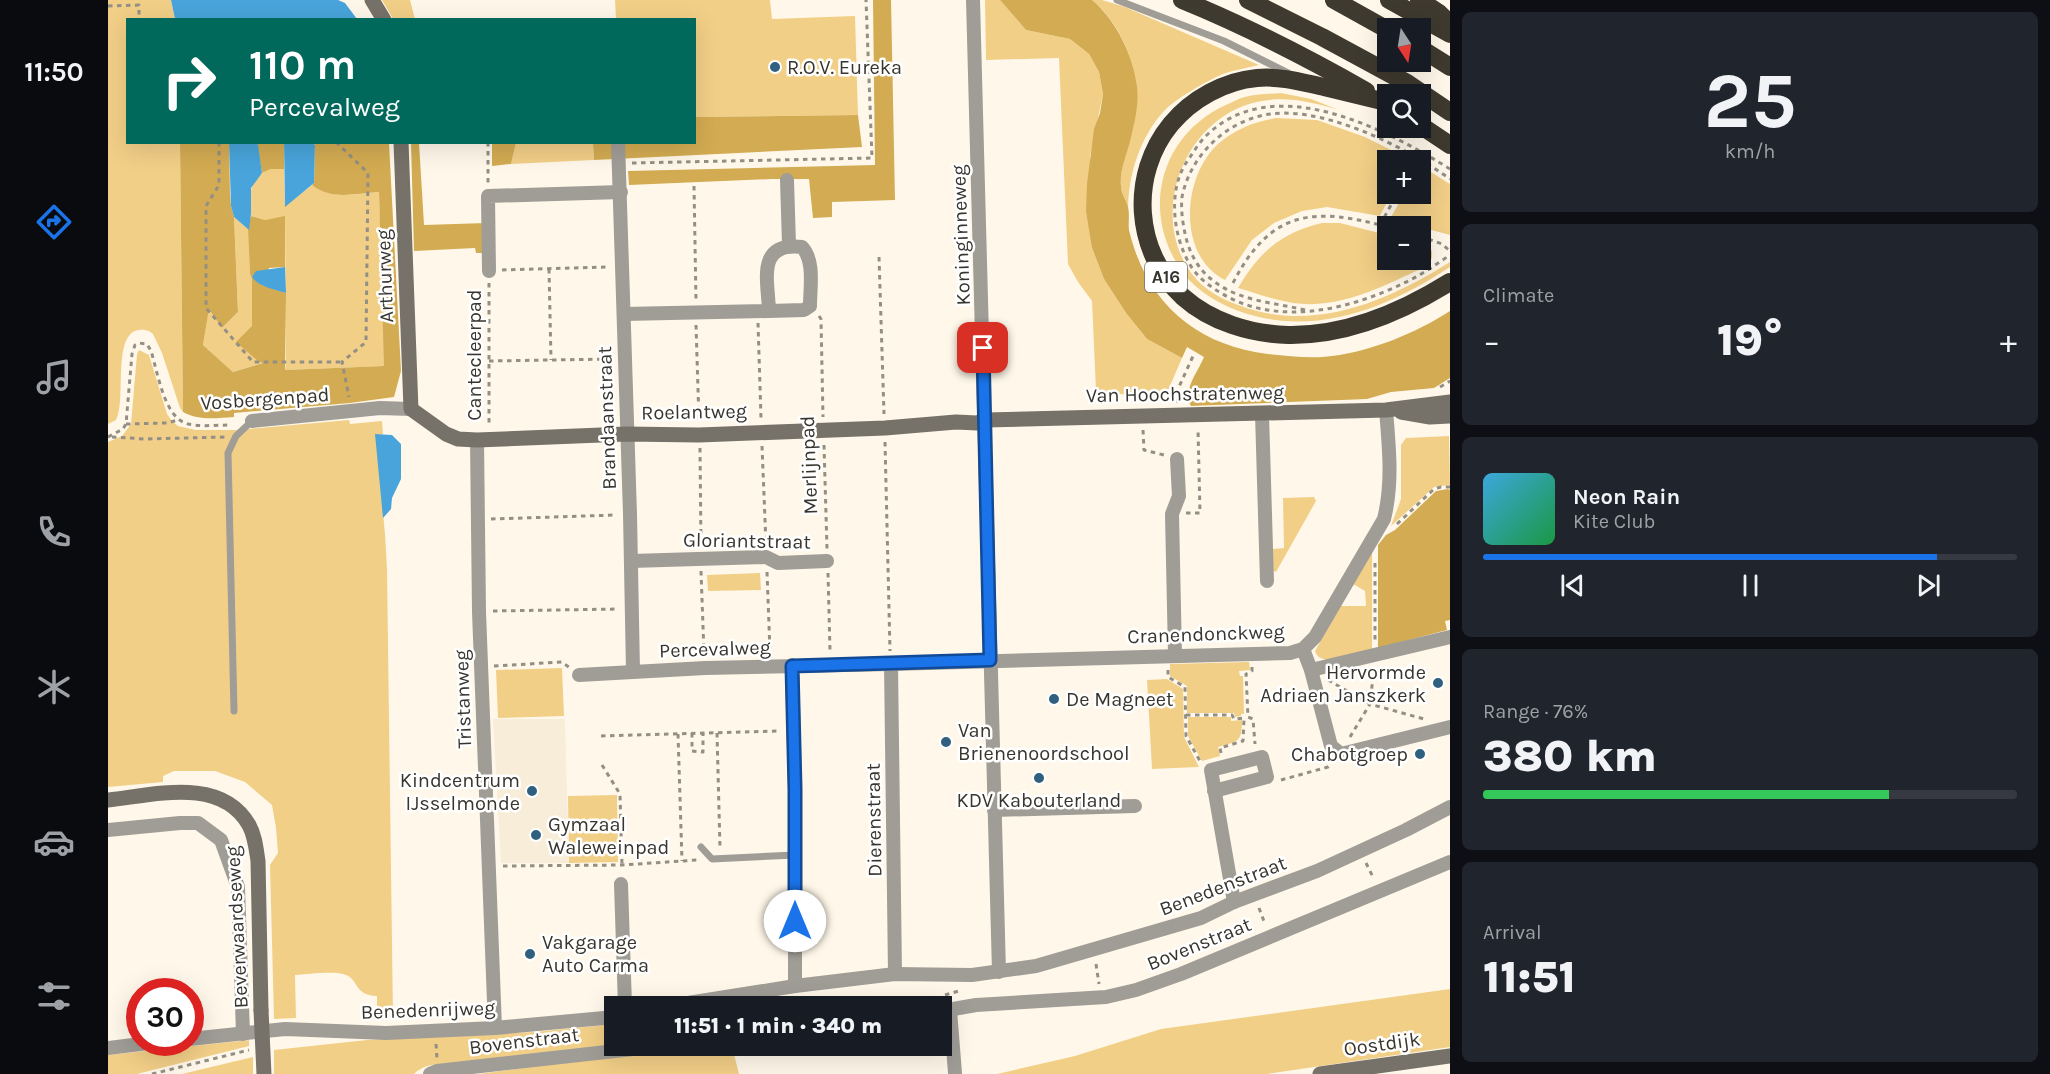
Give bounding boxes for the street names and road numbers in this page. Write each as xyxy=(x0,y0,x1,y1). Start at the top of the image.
street label: Koninginneweg xyxy=(947,164,975,306)
street label: Arthurweg xyxy=(372,229,398,323)
road number: A16 xyxy=(1145,262,1187,292)
street label: Cantecleerpad xyxy=(463,289,486,421)
street label: Brandaanstraat xyxy=(593,345,621,490)
street label: Van Hoochstratenweg xyxy=(1086,381,1284,407)
street label: Vosbergenpad xyxy=(200,383,330,415)
street label: Roelantweg xyxy=(641,400,747,424)
street label: Merlijnpad xyxy=(796,415,822,515)
street label: Gloriantstraat xyxy=(683,528,812,554)
street label: Cranendonckweg xyxy=(1127,620,1285,648)
street label: Percevalweg xyxy=(659,636,771,662)
street label: Tristanweg xyxy=(450,649,476,749)
street label: Dierenstraat xyxy=(862,762,886,877)
street label: Beverwaardseweg xyxy=(221,845,253,1009)
street label: Benedenstraat xyxy=(1156,851,1290,921)
street label: Bovenstraat xyxy=(1143,912,1255,975)
street label: Benedenrijweg xyxy=(360,996,496,1024)
street label: Bovenstraat xyxy=(468,1023,581,1059)
street label: Oostdijk xyxy=(1342,1027,1422,1061)

